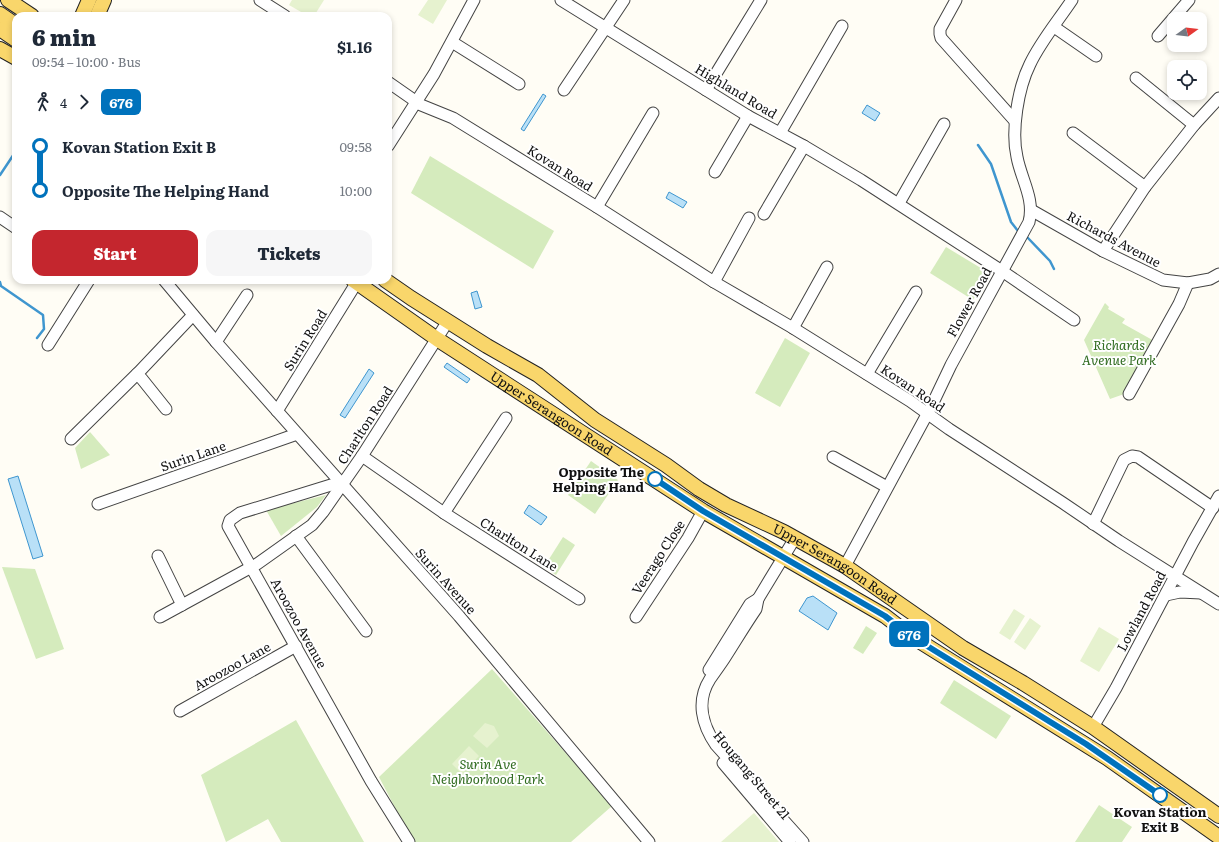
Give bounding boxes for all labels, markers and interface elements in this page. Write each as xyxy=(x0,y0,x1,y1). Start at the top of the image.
north arrow xyxy=(1167,12,1207,52)
map controls xyxy=(1167,12,1207,100)
text: 6 min xyxy=(32,20,96,53)
text: $1.16 xyxy=(337,35,372,58)
text: 09:54 – 10:00 · Bus xyxy=(32,52,141,71)
street label: Highland Road xyxy=(692,59,781,123)
button: locate xyxy=(1167,60,1207,100)
icon: walk xyxy=(32,91,54,113)
icon: forward xyxy=(73,91,95,113)
text: 676 xyxy=(109,92,133,112)
text: 4 xyxy=(60,93,67,112)
text: Kovan Station Exit B xyxy=(62,135,216,158)
text: 09:58 xyxy=(340,137,372,156)
street label: Kovan Road xyxy=(524,140,597,195)
text: Opposite The Helping Hand xyxy=(62,179,269,202)
text: 10:00 xyxy=(340,181,372,200)
street label: Richards Avenue xyxy=(1064,206,1165,271)
button: Start xyxy=(32,230,198,276)
button: Tickets xyxy=(206,230,372,276)
street label: Flower Road xyxy=(942,263,996,340)
street label: Surin Road xyxy=(278,305,331,374)
park label: Richards Avenue Park xyxy=(1082,335,1157,369)
street label: Kovan Road xyxy=(877,359,949,416)
street label: Upper Serangoon Road xyxy=(487,366,617,459)
street label: Charlton Road xyxy=(332,382,397,468)
street label: Surin Lane xyxy=(158,435,228,476)
place label: Opposite The Helping Hand xyxy=(553,462,644,496)
marker: Opposite The Helping Hand xyxy=(647,471,663,487)
street label: Charlton Lane xyxy=(477,512,562,575)
street label: Veerago Close xyxy=(626,516,689,598)
street label: Upper Serangoon Road xyxy=(770,518,901,608)
street label: Surin Avenue xyxy=(411,543,481,618)
street label: Lowland Road xyxy=(1111,567,1170,654)
street label: Aroozoo Avenue xyxy=(267,574,332,671)
line badge: 676 xyxy=(886,621,932,647)
text: 676 xyxy=(897,624,921,644)
street label: Aroozoo Lane xyxy=(190,637,274,694)
street label: Hougang Street 21 xyxy=(710,726,795,823)
park label: Surin Ave Neighborhood Park xyxy=(432,754,545,788)
marker: Kovan Station Exit B xyxy=(1152,787,1168,803)
place label: Kovan Station Exit B xyxy=(1114,802,1206,836)

